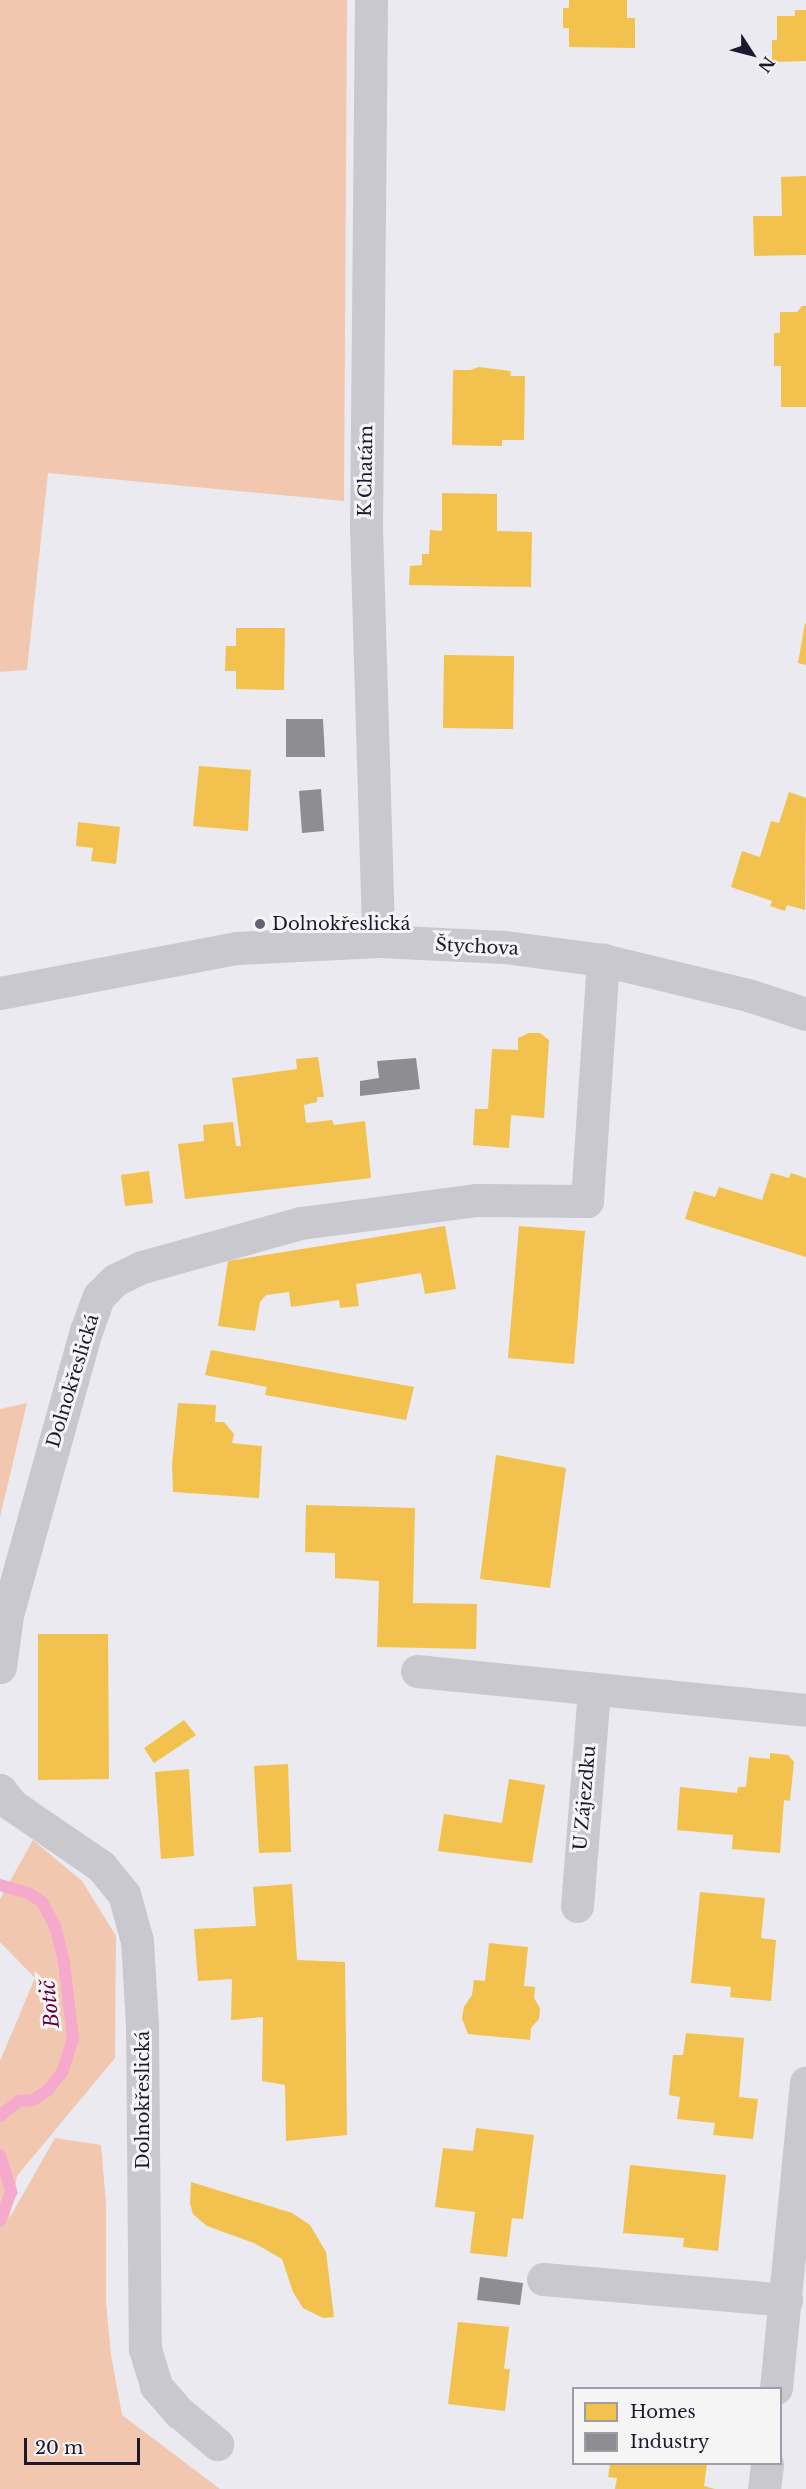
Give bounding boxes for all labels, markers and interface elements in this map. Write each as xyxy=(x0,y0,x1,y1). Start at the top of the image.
north arrow xyxy=(722,24,782,84)
text: N xyxy=(754,53,779,77)
street label: K Chatám xyxy=(354,425,378,517)
place label: Dolnokřeslická xyxy=(272,913,410,935)
marker: Dolnokřeslická xyxy=(253,917,267,931)
street label: Štychova xyxy=(435,934,519,960)
street label: Dolnokřeslická xyxy=(42,1312,104,1450)
street label: U Zájezdku xyxy=(570,1744,600,1852)
water label: Botič xyxy=(36,1979,64,2029)
street label: Dolnokřeslická xyxy=(132,2031,154,2169)
legend xyxy=(572,2387,782,2465)
text: Homes xyxy=(630,2401,696,2423)
scale bar xyxy=(27,2426,142,2464)
text: Industry xyxy=(630,2431,709,2453)
text: 20 m xyxy=(35,2437,83,2459)

